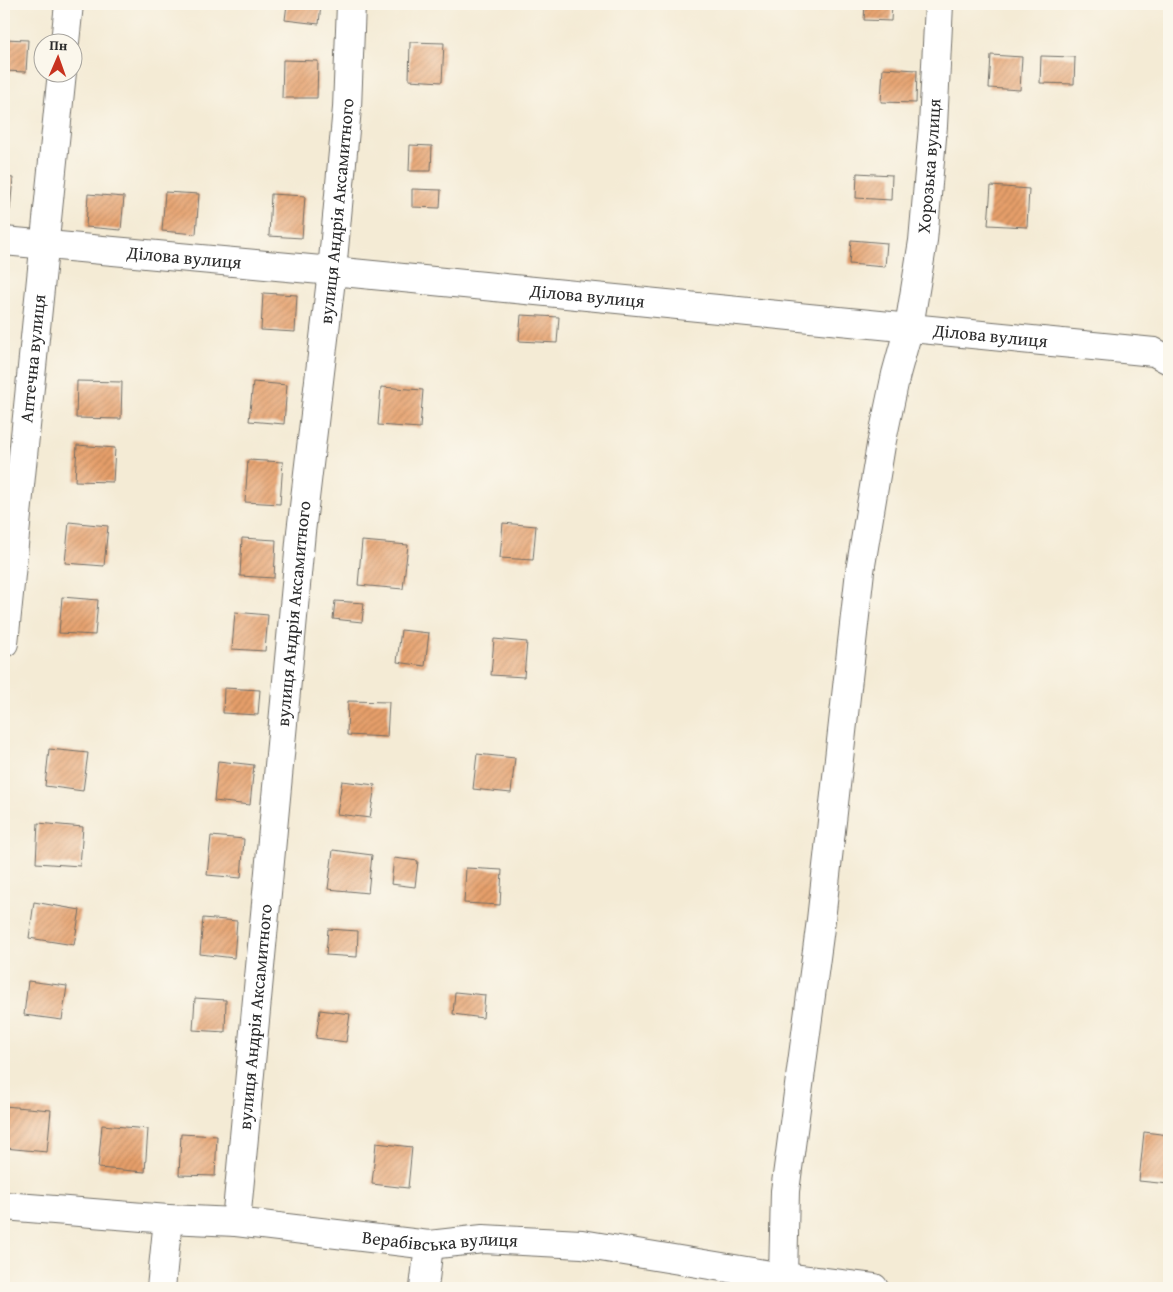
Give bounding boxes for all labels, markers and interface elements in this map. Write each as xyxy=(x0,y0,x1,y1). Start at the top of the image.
north arrow xyxy=(32,32,82,82)
text: Пн xyxy=(49,35,68,55)
street label: вулиця Андрія Аксамитного xyxy=(312,98,360,325)
street label: Хорозька вулиця xyxy=(910,98,947,235)
street label: Ділова вулиця xyxy=(125,238,243,276)
street label: Ділова вулиця xyxy=(528,276,646,315)
street label: Аптечна вулиця xyxy=(12,293,52,424)
street label: Ділова вулиця xyxy=(931,316,1049,354)
street label: вулиця Андрія Аксамитного xyxy=(269,499,318,728)
street label: вулиця Андрія Аксамитного xyxy=(231,903,279,1131)
street label: Верабівська вулиця xyxy=(361,1223,519,1258)

